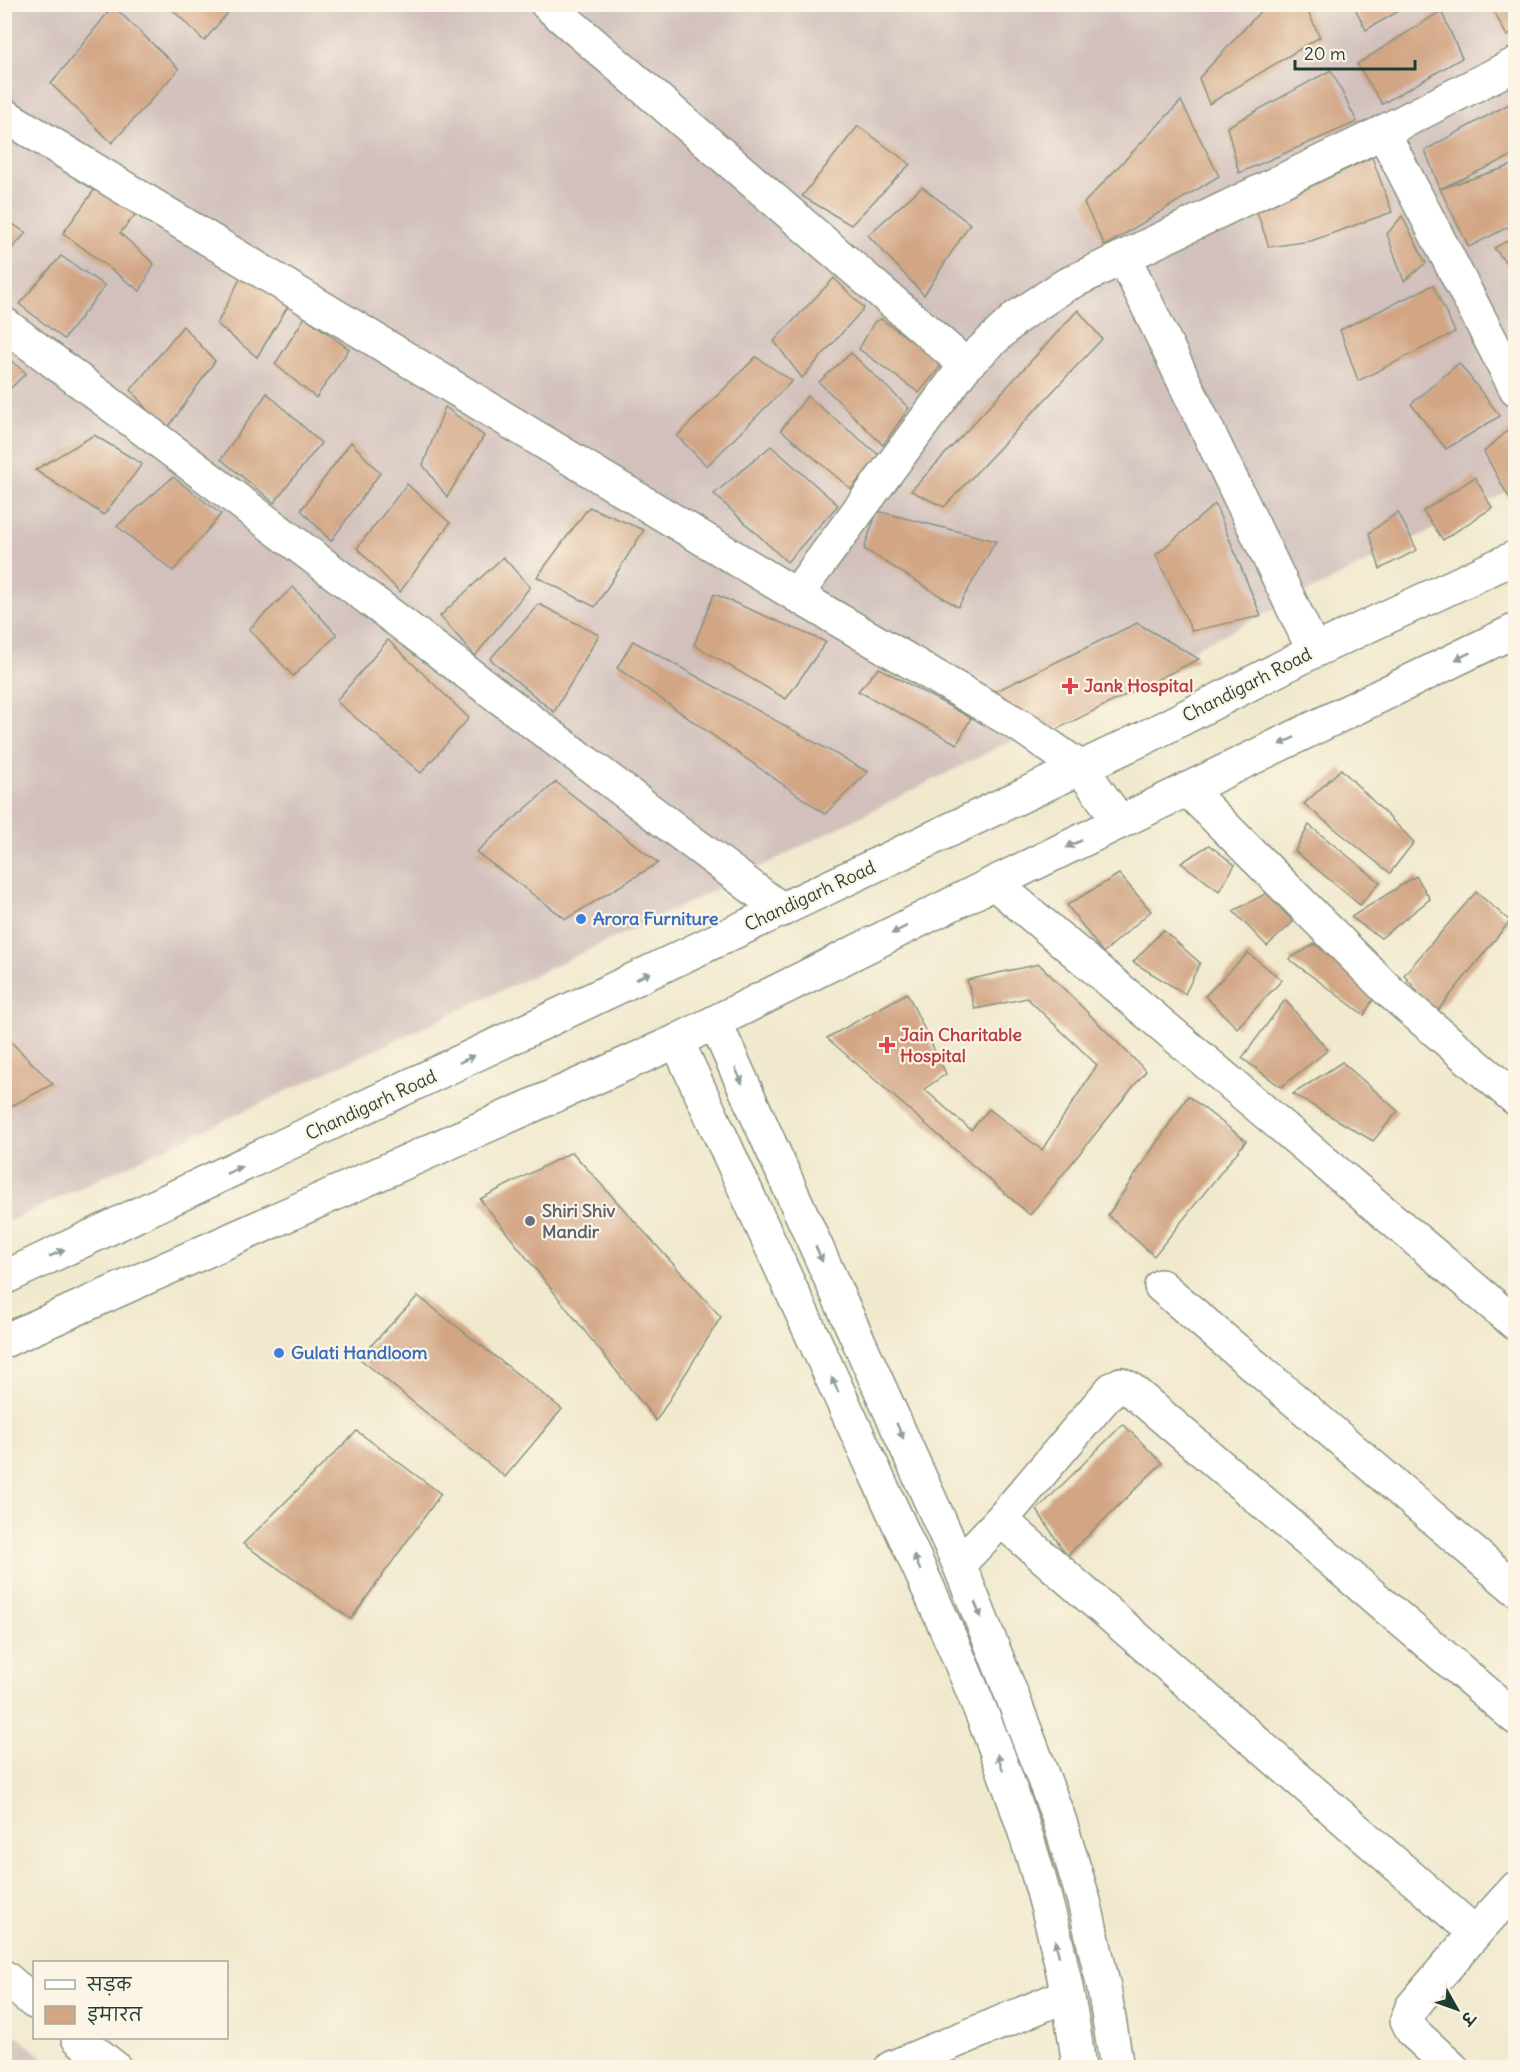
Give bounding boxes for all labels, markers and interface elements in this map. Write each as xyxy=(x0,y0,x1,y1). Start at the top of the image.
scale bar xyxy=(1295,33,1415,71)
text: 20 m xyxy=(1304,42,1346,65)
street label: Chandigarh Road xyxy=(1178,642,1316,727)
one-way arrow xyxy=(1454,651,1471,660)
place label: Jank Hospital xyxy=(1084,674,1193,697)
marker: Jank Hospital xyxy=(1061,677,1079,695)
one-way arrow xyxy=(1279,736,1296,745)
one-way arrow xyxy=(1066,840,1083,849)
street label: Chandigarh Road xyxy=(741,855,879,936)
place label: Arora Furniture xyxy=(593,907,719,930)
marker: Arora Furniture xyxy=(574,912,588,926)
one-way arrow xyxy=(890,925,908,935)
one-way arrow xyxy=(634,971,651,980)
place label: Jain Charitable Hospital xyxy=(900,1023,1022,1067)
marker: Jain Charitable Hospital xyxy=(878,1036,896,1054)
one-way arrow xyxy=(458,1055,475,1064)
street label: Chandigarh Road xyxy=(302,1064,440,1145)
one-way arrow xyxy=(735,1067,744,1084)
one-way arrow xyxy=(225,1165,242,1174)
place label: Shiri Shiv Mandir xyxy=(542,1199,616,1243)
marker: Shiri Shiv Mandir xyxy=(523,1214,537,1228)
one-way arrow xyxy=(815,1245,824,1262)
one-way arrow xyxy=(49,1249,66,1258)
place label: Gulati Handloom xyxy=(291,1341,428,1364)
marker: Gulati Handloom xyxy=(272,1346,286,1360)
one-way arrow xyxy=(831,1377,840,1394)
one-way arrow xyxy=(895,1423,904,1440)
one-way arrow xyxy=(912,1553,922,1571)
one-way arrow xyxy=(974,1601,983,1619)
one-way arrow xyxy=(994,1753,1004,1771)
one-way arrow xyxy=(1052,1939,1062,1957)
legend xyxy=(33,1961,228,2039)
text: सड़क xyxy=(86,1973,132,1996)
north arrow xyxy=(1427,1979,1487,2039)
text: इमारत xyxy=(87,2003,143,2026)
text: उ xyxy=(1457,2007,1481,2030)

